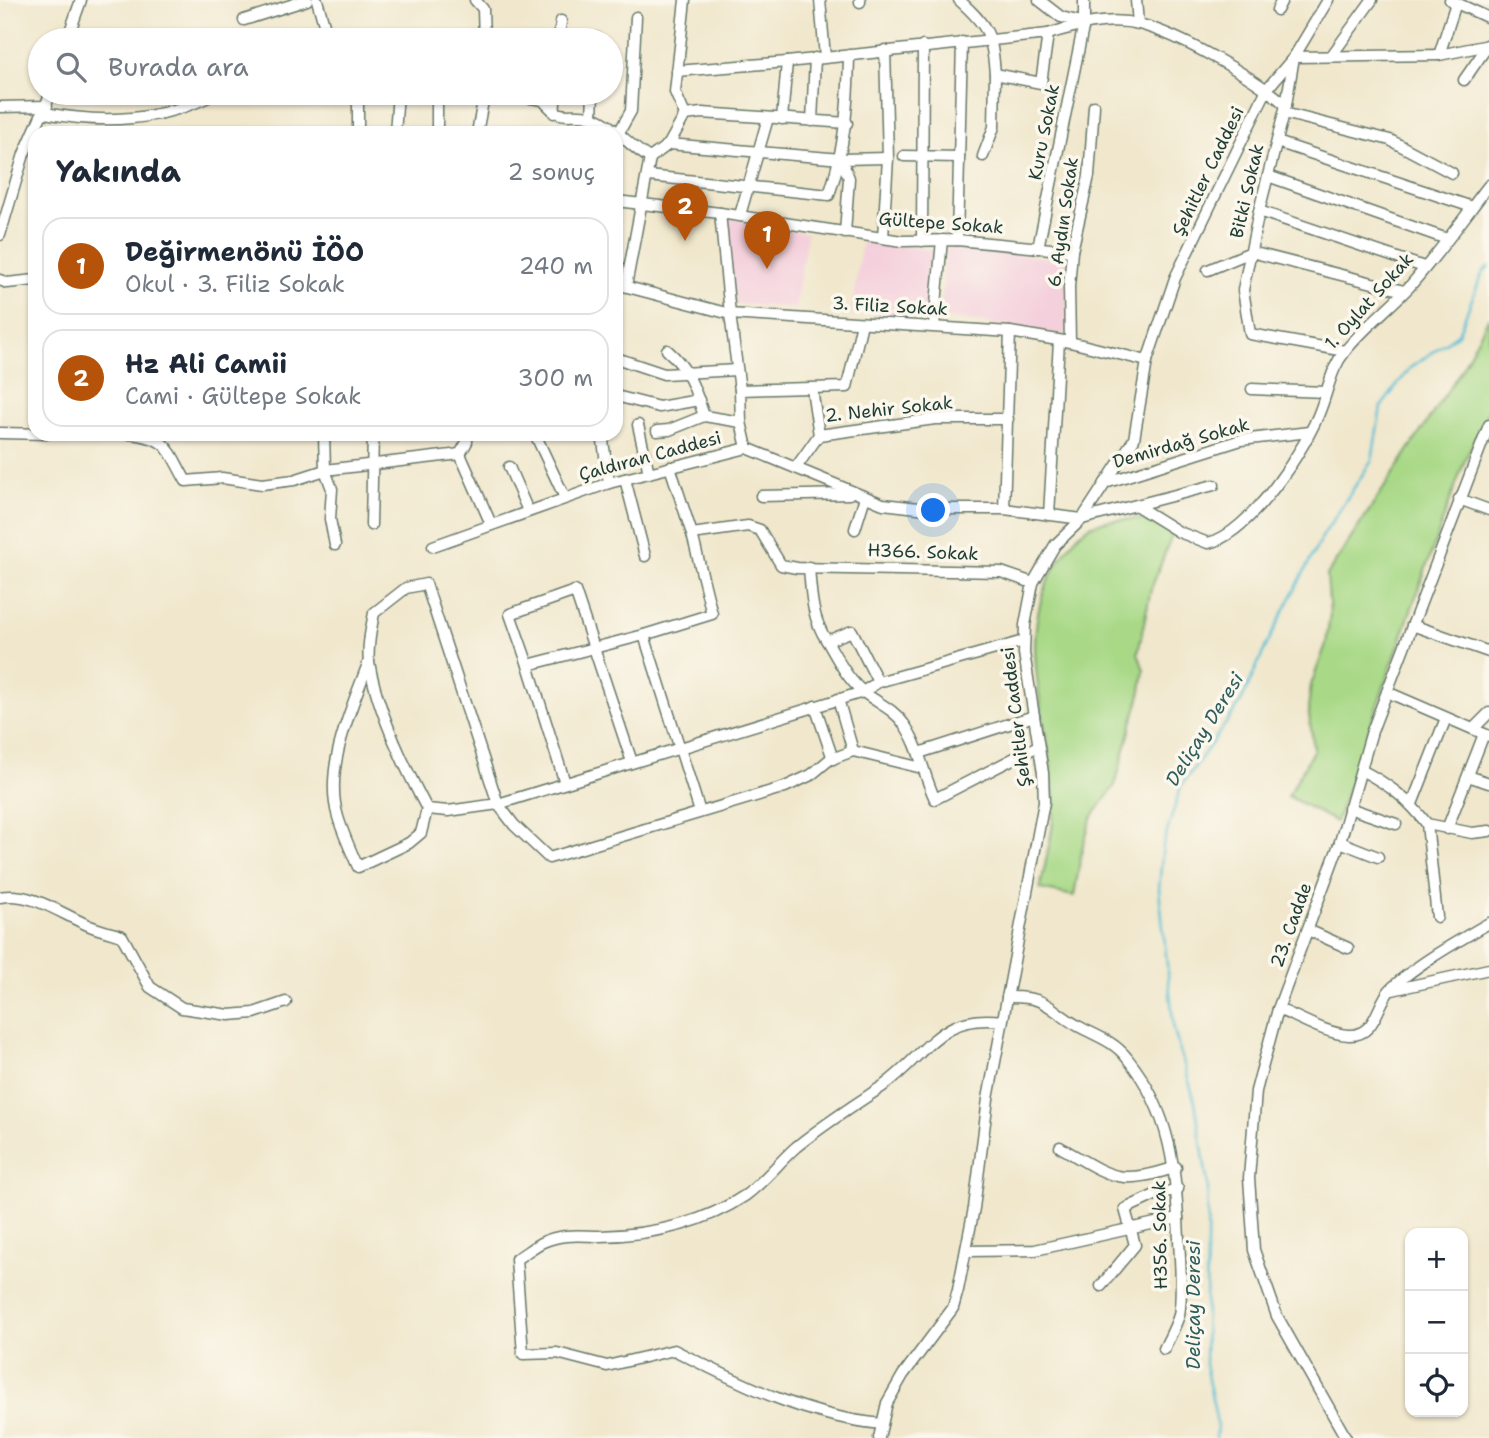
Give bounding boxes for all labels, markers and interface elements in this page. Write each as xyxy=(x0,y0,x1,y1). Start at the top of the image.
search box xyxy=(28,28,623,105)
icon: search xyxy=(52,48,90,86)
text: Burada ara xyxy=(108,49,249,84)
street label: Kuru Sokak xyxy=(1023,82,1065,182)
street label: Şehitler Caddesi xyxy=(1166,102,1250,240)
street label: Bitki Sokak xyxy=(1224,141,1270,241)
text: Yakında xyxy=(56,151,181,192)
street label: 6. Aydın Sokak xyxy=(1042,155,1084,289)
text: 2 sonuç xyxy=(508,157,595,187)
pin: 2 xyxy=(662,183,708,241)
street label: Gültepe Sokak xyxy=(878,207,1004,239)
pin: 1 xyxy=(744,211,790,269)
text: Değirmenönü İÖO xyxy=(125,234,364,269)
street label: 1. Oylat Sokak xyxy=(1319,247,1419,355)
text: 1 xyxy=(76,251,86,281)
text: 240 m xyxy=(519,251,593,281)
text: Okul · 3. Filiz Sokak xyxy=(125,269,345,299)
street label: 3. Filiz Sokak xyxy=(831,291,949,321)
text: Hz Ali Camii xyxy=(125,346,287,381)
text: 2 xyxy=(73,363,89,393)
text: 300 m xyxy=(518,363,593,393)
text: Cami · Gültepe Sokak xyxy=(125,381,361,411)
street label: 2. Nehir Sokak xyxy=(824,390,954,428)
street label: Demirdağ Sokak xyxy=(1110,412,1252,474)
street label: Çaldıran Caddesi xyxy=(576,425,724,487)
your location xyxy=(916,493,950,527)
street label: H366. Sokak xyxy=(867,538,979,566)
street label: Şehitler Caddesi xyxy=(995,646,1037,788)
water label: Deliçay Deresi xyxy=(1160,667,1250,791)
street label: 23. Cadde xyxy=(1265,879,1317,971)
street label: H356. Sokak xyxy=(1147,1180,1173,1290)
map controls xyxy=(1405,1228,1468,1417)
button: + xyxy=(1405,1228,1468,1291)
water label: Deliçay Deresi xyxy=(1181,1240,1206,1370)
button: − xyxy=(1405,1291,1468,1354)
button: locate xyxy=(1405,1354,1468,1417)

